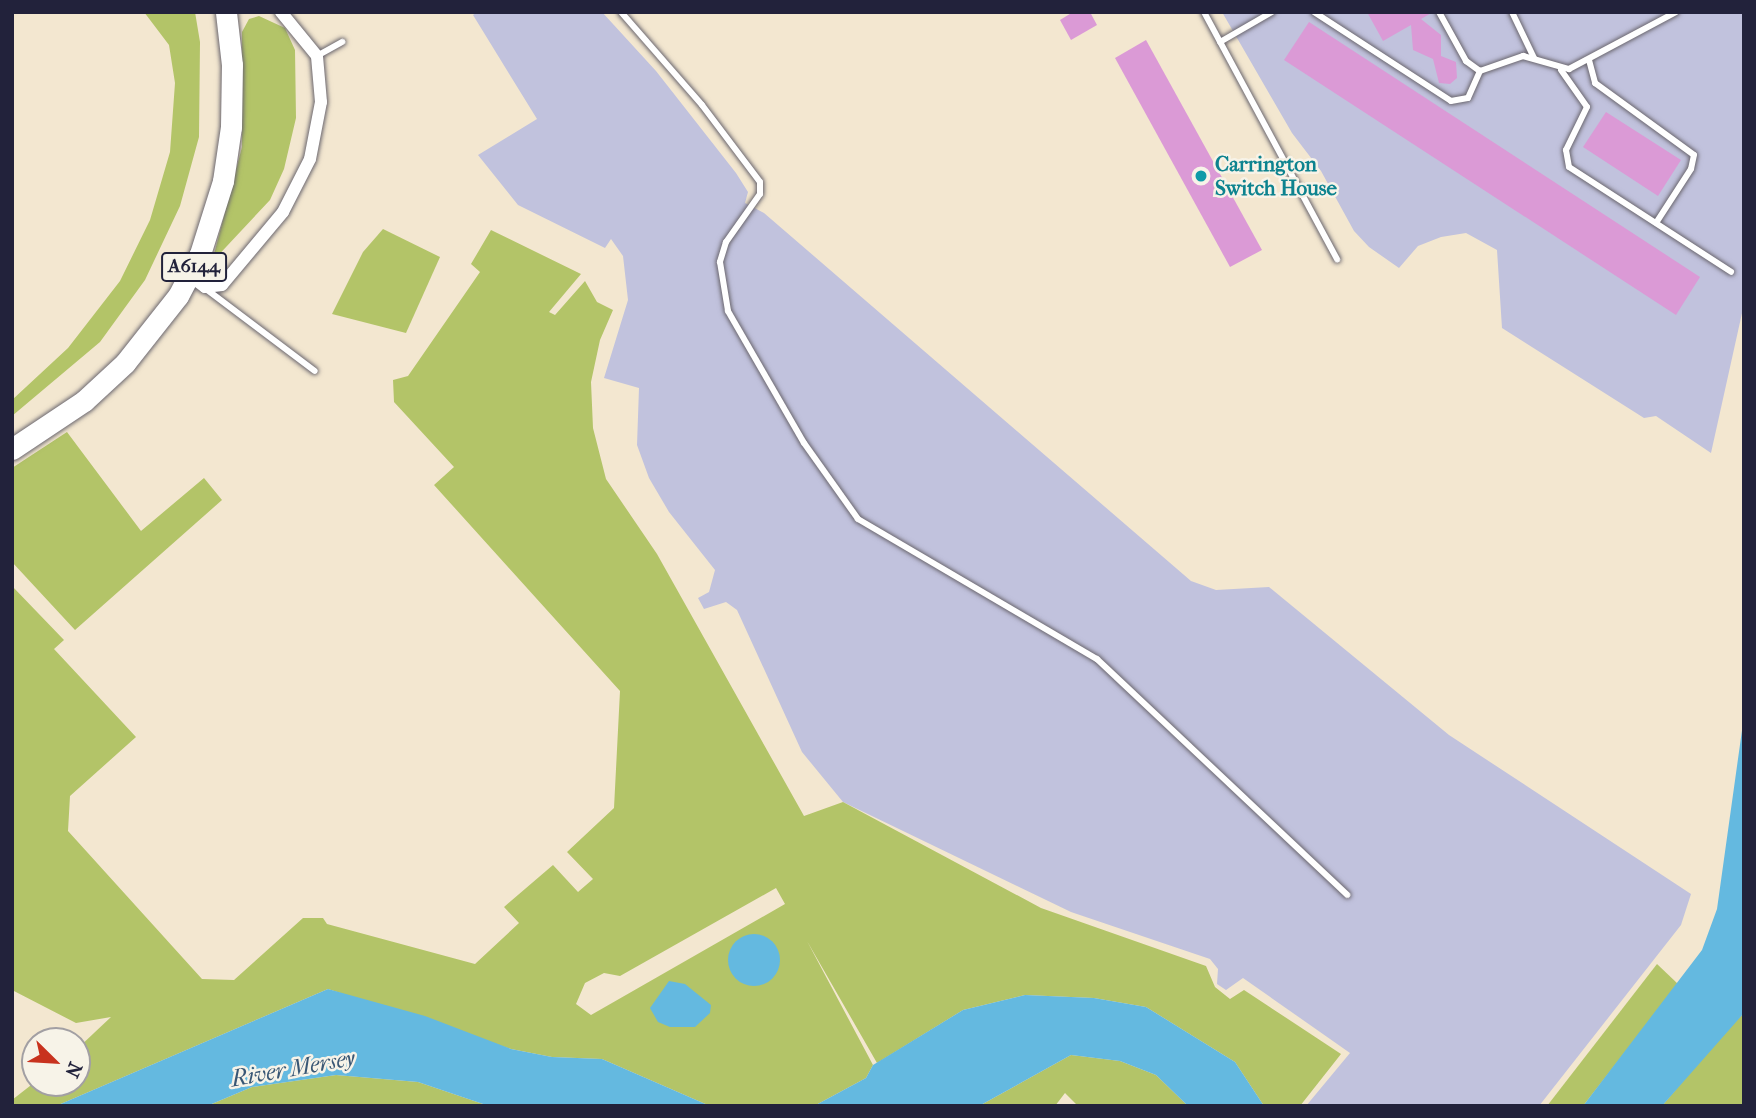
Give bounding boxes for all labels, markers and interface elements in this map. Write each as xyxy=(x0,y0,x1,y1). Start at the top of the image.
place label: Carrington Switch House xyxy=(1215,151,1337,201)
marker: Carrington Switch House xyxy=(1193,168,1209,184)
road number: A6144 xyxy=(161,252,227,282)
north arrow xyxy=(21,1027,91,1097)
water label: River Mersey xyxy=(229,1045,357,1093)
text: N xyxy=(60,1059,86,1081)

